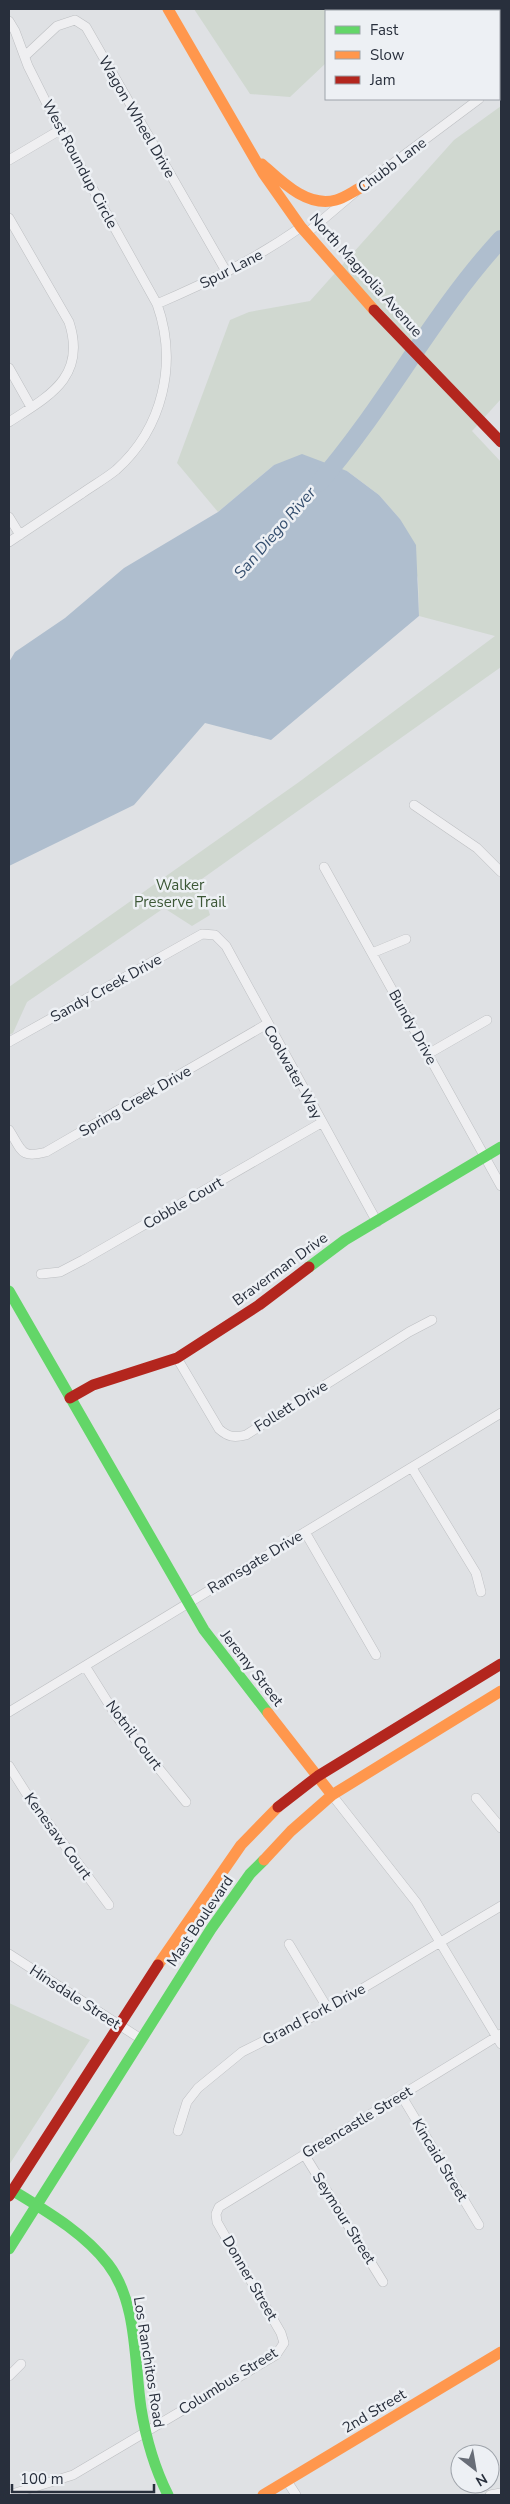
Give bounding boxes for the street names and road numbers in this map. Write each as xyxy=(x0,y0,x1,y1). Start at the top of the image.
street label: Wagon Wheel Drive xyxy=(94,52,180,182)
street label: West Roundup Circle xyxy=(38,96,122,232)
street label: Chubb Lane xyxy=(354,133,430,197)
street label: North Magnolia Avenue xyxy=(305,209,427,341)
street label: Spur Lane xyxy=(196,245,266,293)
street label: Sandy Creek Drive xyxy=(47,949,165,1027)
street label: Bundy Drive xyxy=(384,986,442,1068)
street label: Coolwater Way xyxy=(259,1021,327,1123)
street label: Spring Creek Drive xyxy=(75,1061,195,1141)
street label: Cobble Court xyxy=(139,1172,227,1234)
street label: Braverman Drive xyxy=(228,1228,332,1310)
street label: Follett Drive xyxy=(251,1376,331,1436)
street label: Ramsgate Drive xyxy=(204,1526,306,1598)
street label: Jeremy Street xyxy=(215,1625,288,1711)
street label: Notnil Court xyxy=(101,1696,167,1774)
street label: Kenesaw Court xyxy=(20,1789,97,1884)
street label: Mast Boulevard xyxy=(162,1872,238,1970)
street label: Hinsdale Street xyxy=(26,1960,125,2034)
street label: Grand Fork Drive xyxy=(259,1978,369,2050)
street label: Greencastle Street xyxy=(298,2081,416,2163)
street label: Kincaid Street xyxy=(407,2115,473,2206)
street label: Seymour Street xyxy=(308,2168,381,2268)
street label: Donner Street xyxy=(218,2232,283,2325)
street label: Los Ranchitos Road xyxy=(129,2295,169,2429)
street label: Columbus Street xyxy=(175,2342,282,2419)
street label: 2nd Street xyxy=(338,2384,410,2438)

